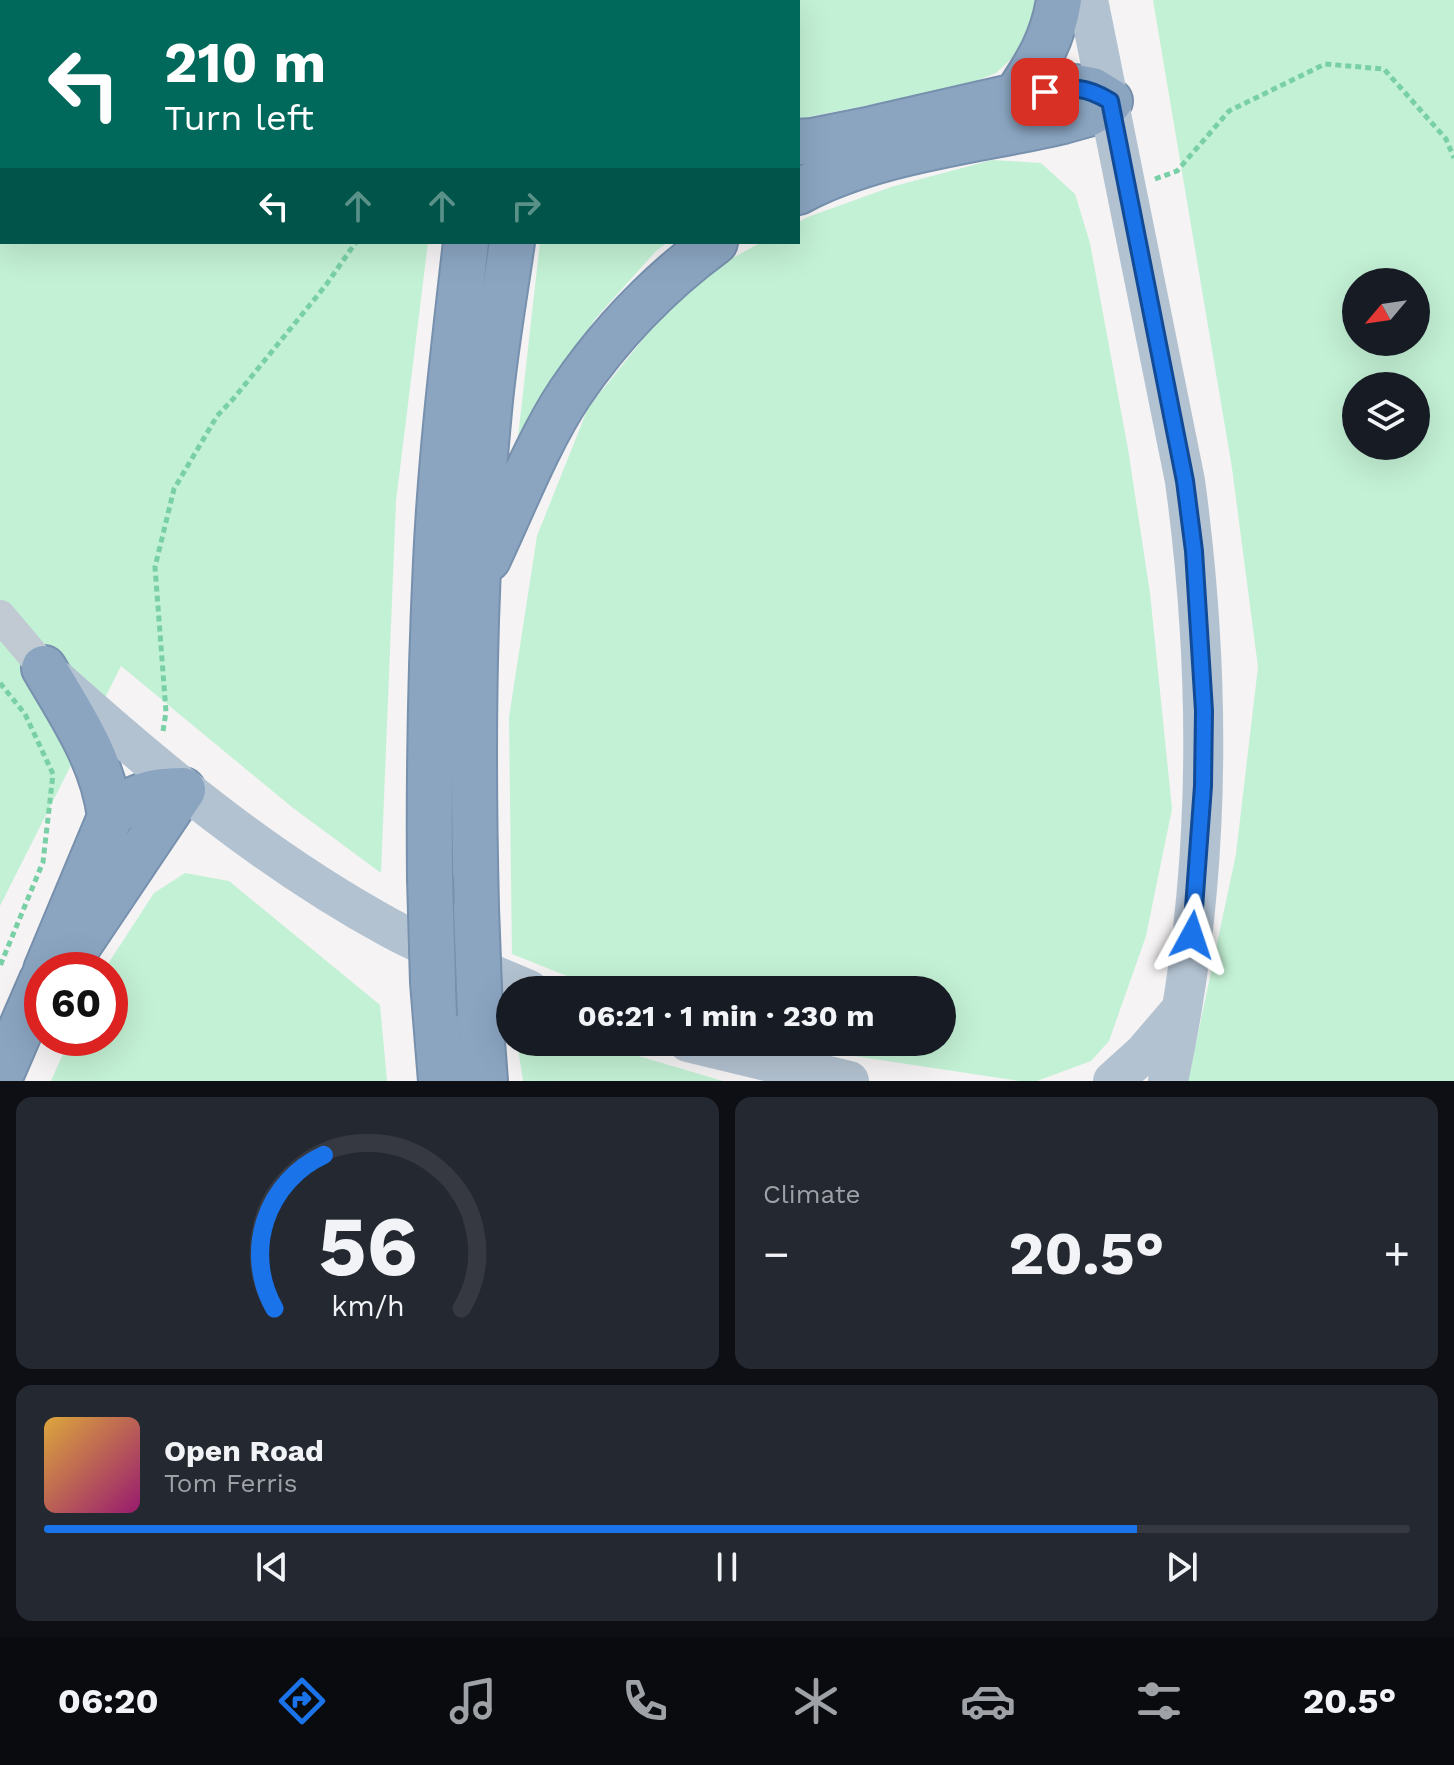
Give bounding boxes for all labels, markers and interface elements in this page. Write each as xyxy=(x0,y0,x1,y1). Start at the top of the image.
text: 210 m xyxy=(164,30,326,96)
icon: left xyxy=(32,32,136,136)
pin xyxy=(1011,58,1079,126)
icon: arrive xyxy=(1023,70,1067,114)
text: Turn left xyxy=(164,97,314,139)
icon: left xyxy=(252,184,296,228)
icon: ahead xyxy=(336,184,380,228)
icon: ahead xyxy=(420,184,464,228)
icon: right xyxy=(504,184,548,228)
north arrow xyxy=(1342,268,1430,356)
map controls xyxy=(1342,268,1430,460)
button: layers xyxy=(1342,372,1430,460)
position arrow xyxy=(1150,893,1234,977)
speed limit sign: 60 xyxy=(24,952,128,1056)
text: 06:21 · 1 min · 230 m xyxy=(577,998,875,1033)
text: Climate xyxy=(763,1179,861,1209)
text: 56 xyxy=(318,1198,417,1295)
text: 20.5° xyxy=(1009,1218,1164,1289)
text: − xyxy=(763,1228,790,1280)
text: + xyxy=(1383,1228,1410,1280)
text: km/h xyxy=(331,1289,404,1323)
text: Open Road xyxy=(164,1433,324,1468)
text: Tom Ferris xyxy=(164,1468,297,1498)
icon: previous xyxy=(250,1545,294,1589)
icon: pause xyxy=(705,1545,749,1589)
icon: next xyxy=(1160,1545,1204,1589)
icon: directions xyxy=(274,1673,330,1729)
icon: music xyxy=(445,1673,501,1729)
icon: phone xyxy=(617,1673,673,1729)
icon: climate xyxy=(788,1673,844,1729)
icon: car xyxy=(960,1673,1016,1729)
icon: filters xyxy=(1131,1673,1187,1729)
text: 06:20 xyxy=(58,1680,159,1722)
text: 20.5° xyxy=(1303,1680,1396,1722)

